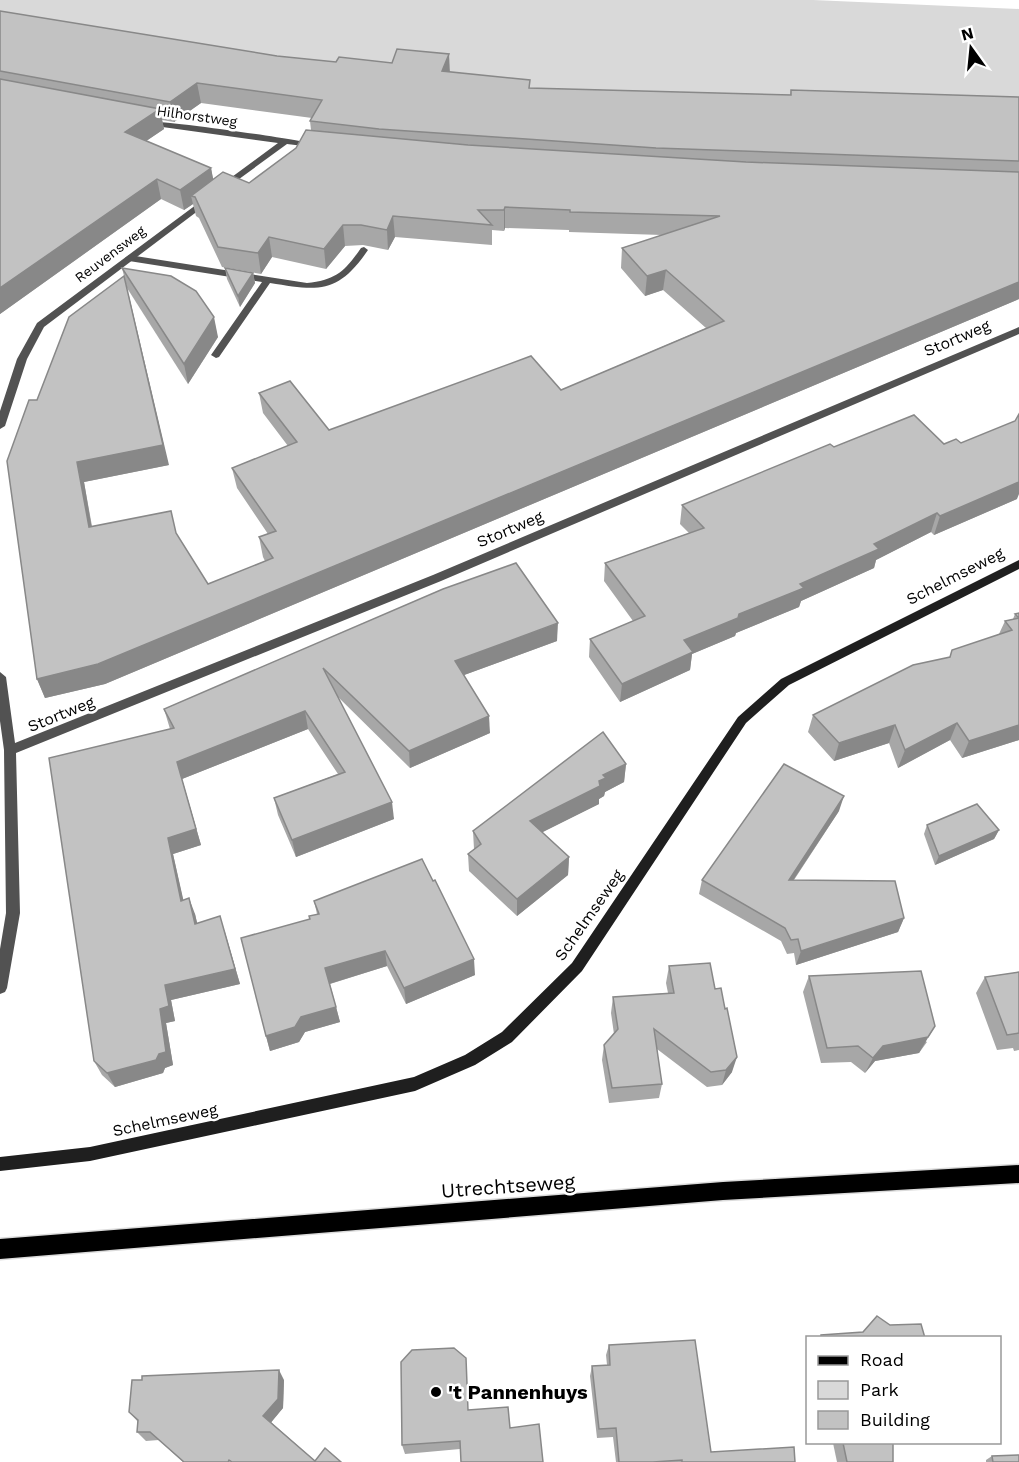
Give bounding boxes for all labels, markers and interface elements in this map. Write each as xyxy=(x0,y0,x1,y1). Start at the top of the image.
north arrow xyxy=(941,18,1001,78)
text: N xyxy=(959,23,975,45)
street label: Hilhorstweg xyxy=(156,102,239,130)
street label: Reuvensweg xyxy=(72,222,149,286)
street label: Stortweg xyxy=(921,315,993,360)
street label: Stortweg xyxy=(474,506,546,551)
street label: Schelmseweg xyxy=(903,543,1007,609)
street label: Stortweg xyxy=(25,692,98,736)
street label: Schelmseweg xyxy=(551,865,628,964)
street label: Schelmseweg xyxy=(111,1100,220,1140)
street label: Utrechtseweg xyxy=(440,1169,576,1203)
legend xyxy=(806,1336,1001,1444)
text: Road xyxy=(860,1349,904,1370)
text: Park xyxy=(860,1379,899,1400)
place label: 't Pannenhuys xyxy=(448,1380,588,1404)
marker: 't Pannenhuys xyxy=(429,1385,443,1399)
text: Building xyxy=(860,1409,930,1430)

